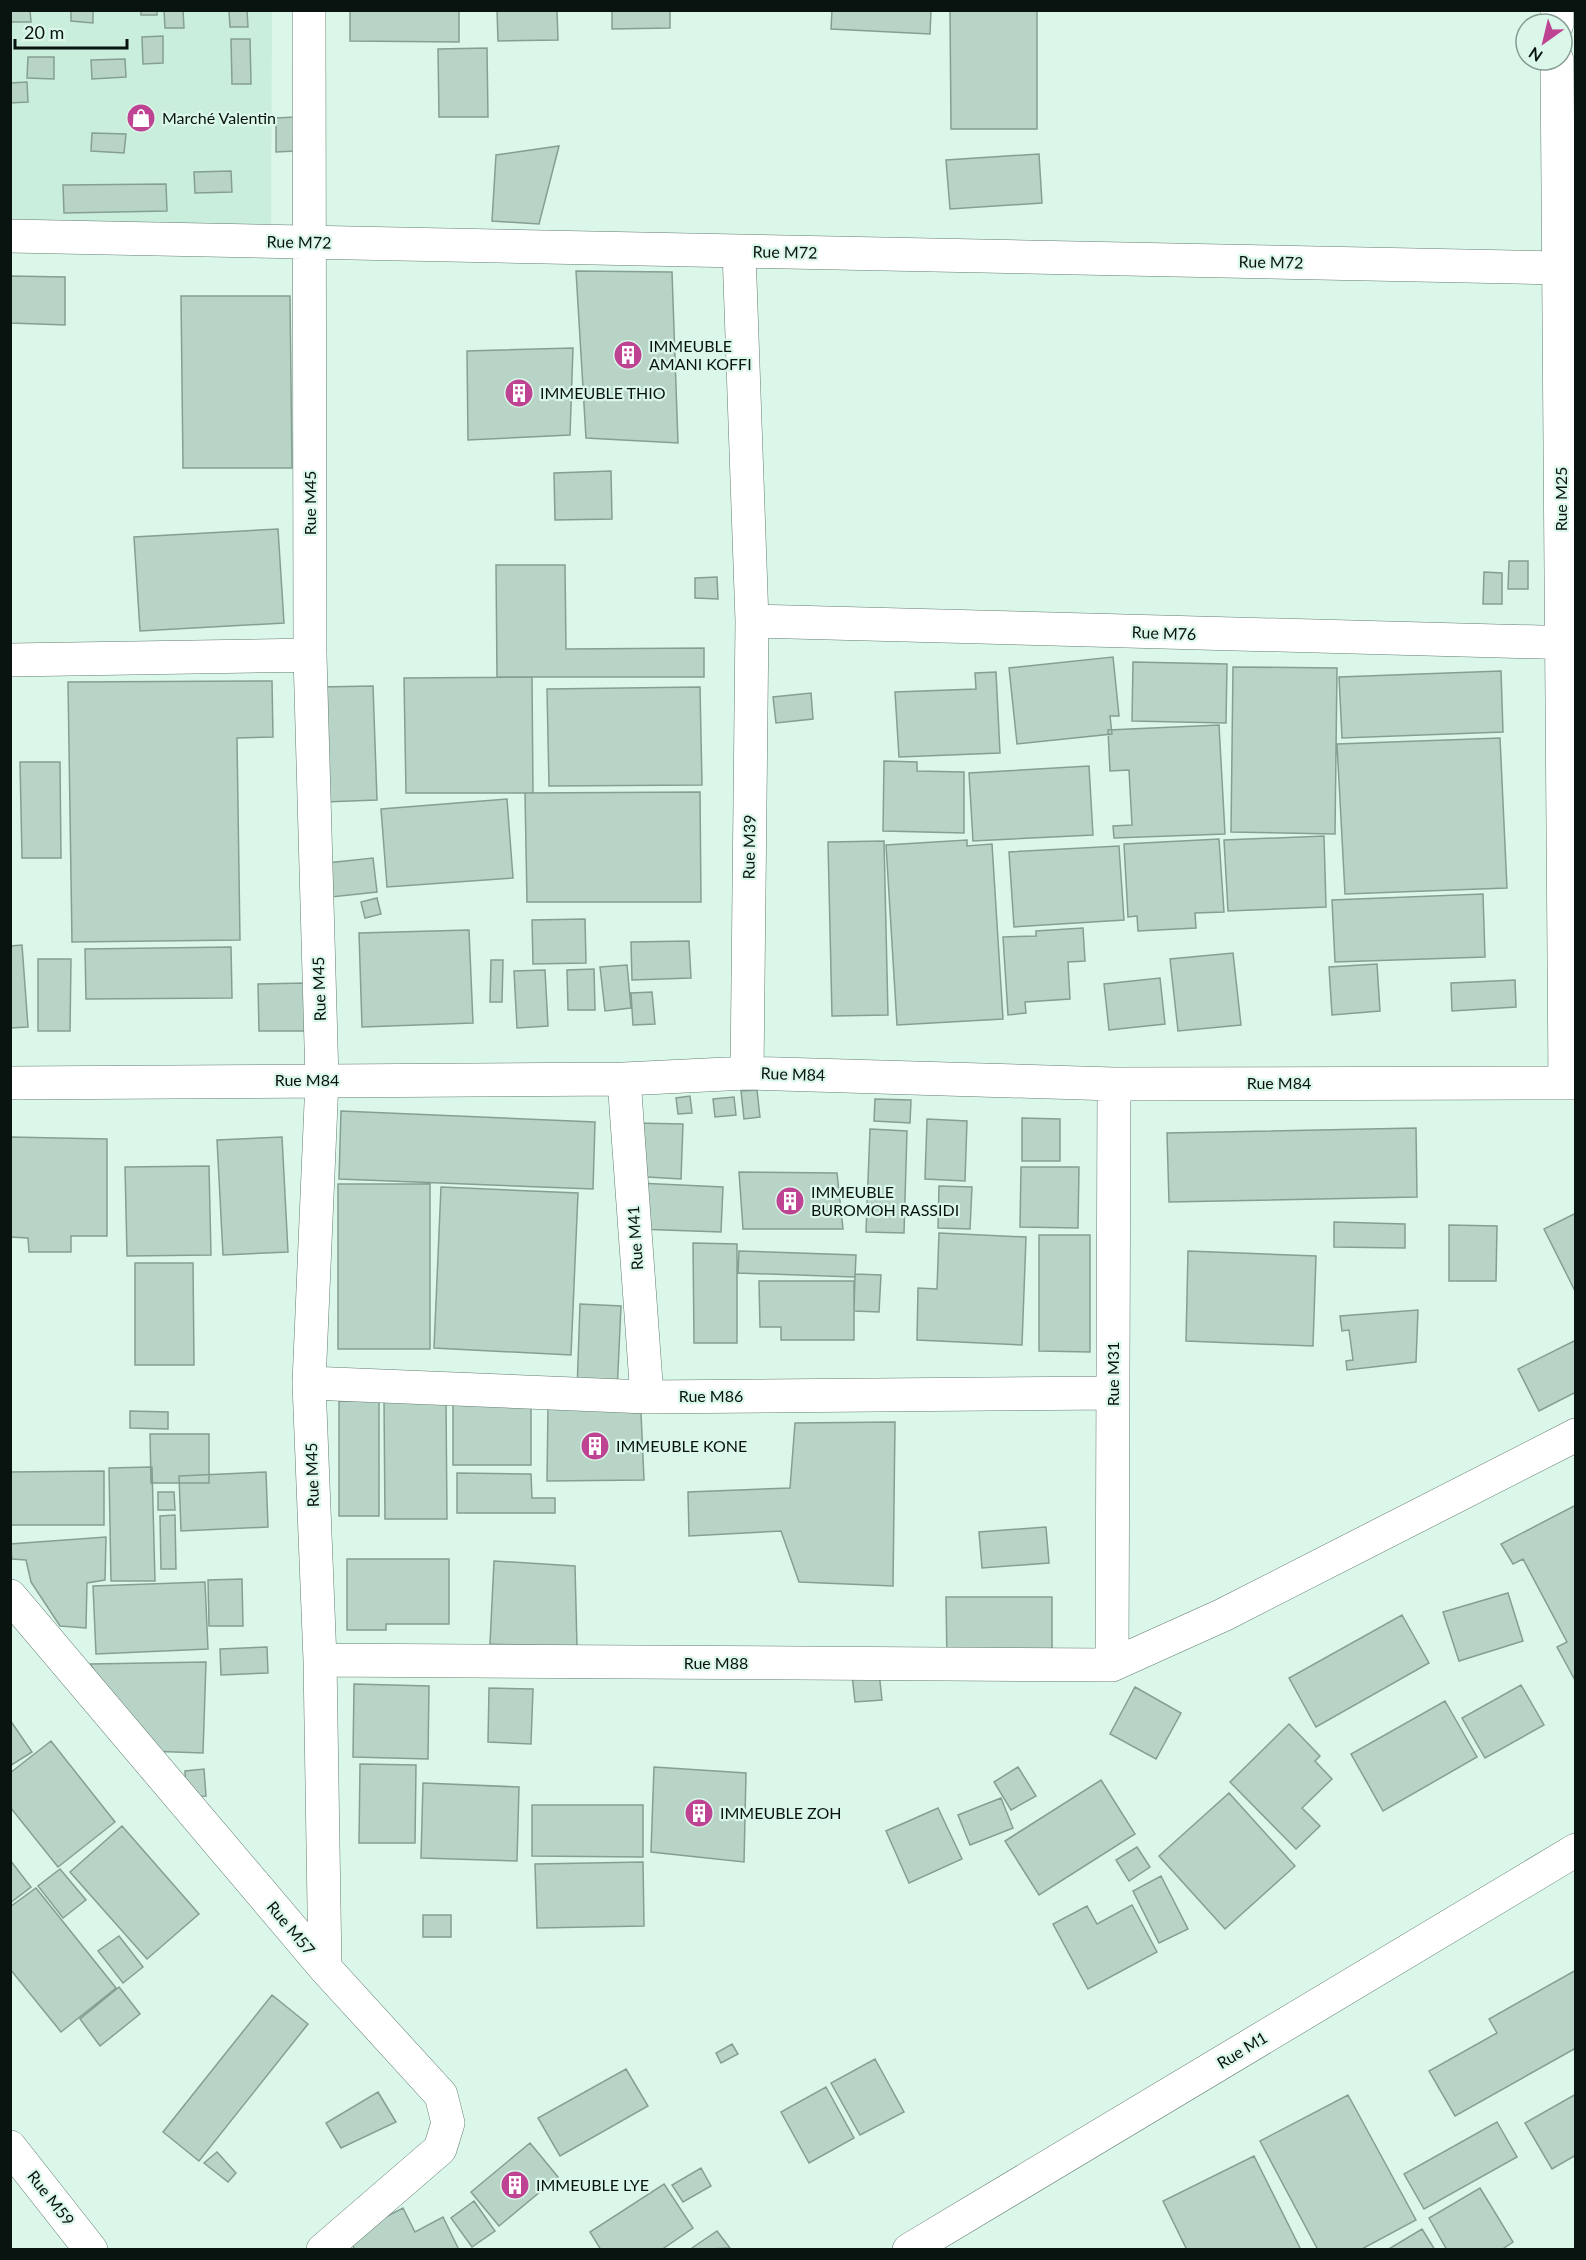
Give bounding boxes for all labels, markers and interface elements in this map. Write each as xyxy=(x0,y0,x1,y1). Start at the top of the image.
scale bar xyxy=(15,12,128,50)
north arrow xyxy=(1514,12,1574,72)
text: 20 m xyxy=(24,21,64,43)
text: N xyxy=(1525,44,1546,66)
shop icon: Marché Valentin xyxy=(125,102,157,134)
place label: Marché Valentin xyxy=(162,108,276,127)
street label: Rue M72 xyxy=(267,231,331,252)
street label: Rue M72 xyxy=(753,241,817,262)
street label: Rue M72 xyxy=(1239,251,1303,272)
place label: IMMEUBLE AMANI KOFFI xyxy=(649,336,752,373)
building icon: IMMEUBLE AMANI KOFFI xyxy=(612,339,644,371)
building icon: IMMEUBLE THIO xyxy=(503,377,535,409)
place label: IMMEUBLE THIO xyxy=(540,383,666,402)
street label: Rue M25 xyxy=(1551,467,1570,531)
street label: Rue M45 xyxy=(300,471,319,535)
street label: Rue M76 xyxy=(1131,622,1197,643)
street label: Rue M39 xyxy=(738,815,759,879)
street label: Rue M45 xyxy=(308,956,329,1022)
street label: Rue M84 xyxy=(760,1063,826,1084)
street label: Rue M84 xyxy=(275,1070,339,1089)
street label: Rue M84 xyxy=(1247,1073,1311,1092)
place label: IMMEUBLE BUROMOH RASSIDI xyxy=(811,1182,959,1219)
building icon: IMMEUBLE BUROMOH RASSIDI xyxy=(774,1185,806,1217)
street label: Rue M41 xyxy=(623,1205,646,1271)
street label: Rue M31 xyxy=(1103,1342,1122,1406)
street label: Rue M86 xyxy=(679,1386,743,1405)
building icon: IMMEUBLE KONE xyxy=(579,1430,611,1462)
place label: IMMEUBLE KONE xyxy=(616,1436,747,1455)
street label: Rue M45 xyxy=(301,1442,322,1508)
street label: Rue M88 xyxy=(684,1653,748,1672)
building icon: IMMEUBLE ZOH xyxy=(683,1797,715,1829)
place label: IMMEUBLE ZOH xyxy=(720,1803,842,1822)
street label: Rue M57 xyxy=(263,1897,319,1959)
street label: Rue M1 xyxy=(1213,2027,1270,2072)
street label: Rue M59 xyxy=(24,2166,79,2229)
building icon: IMMEUBLE LYE xyxy=(499,2169,531,2201)
place label: IMMEUBLE LYE xyxy=(536,2175,649,2194)

